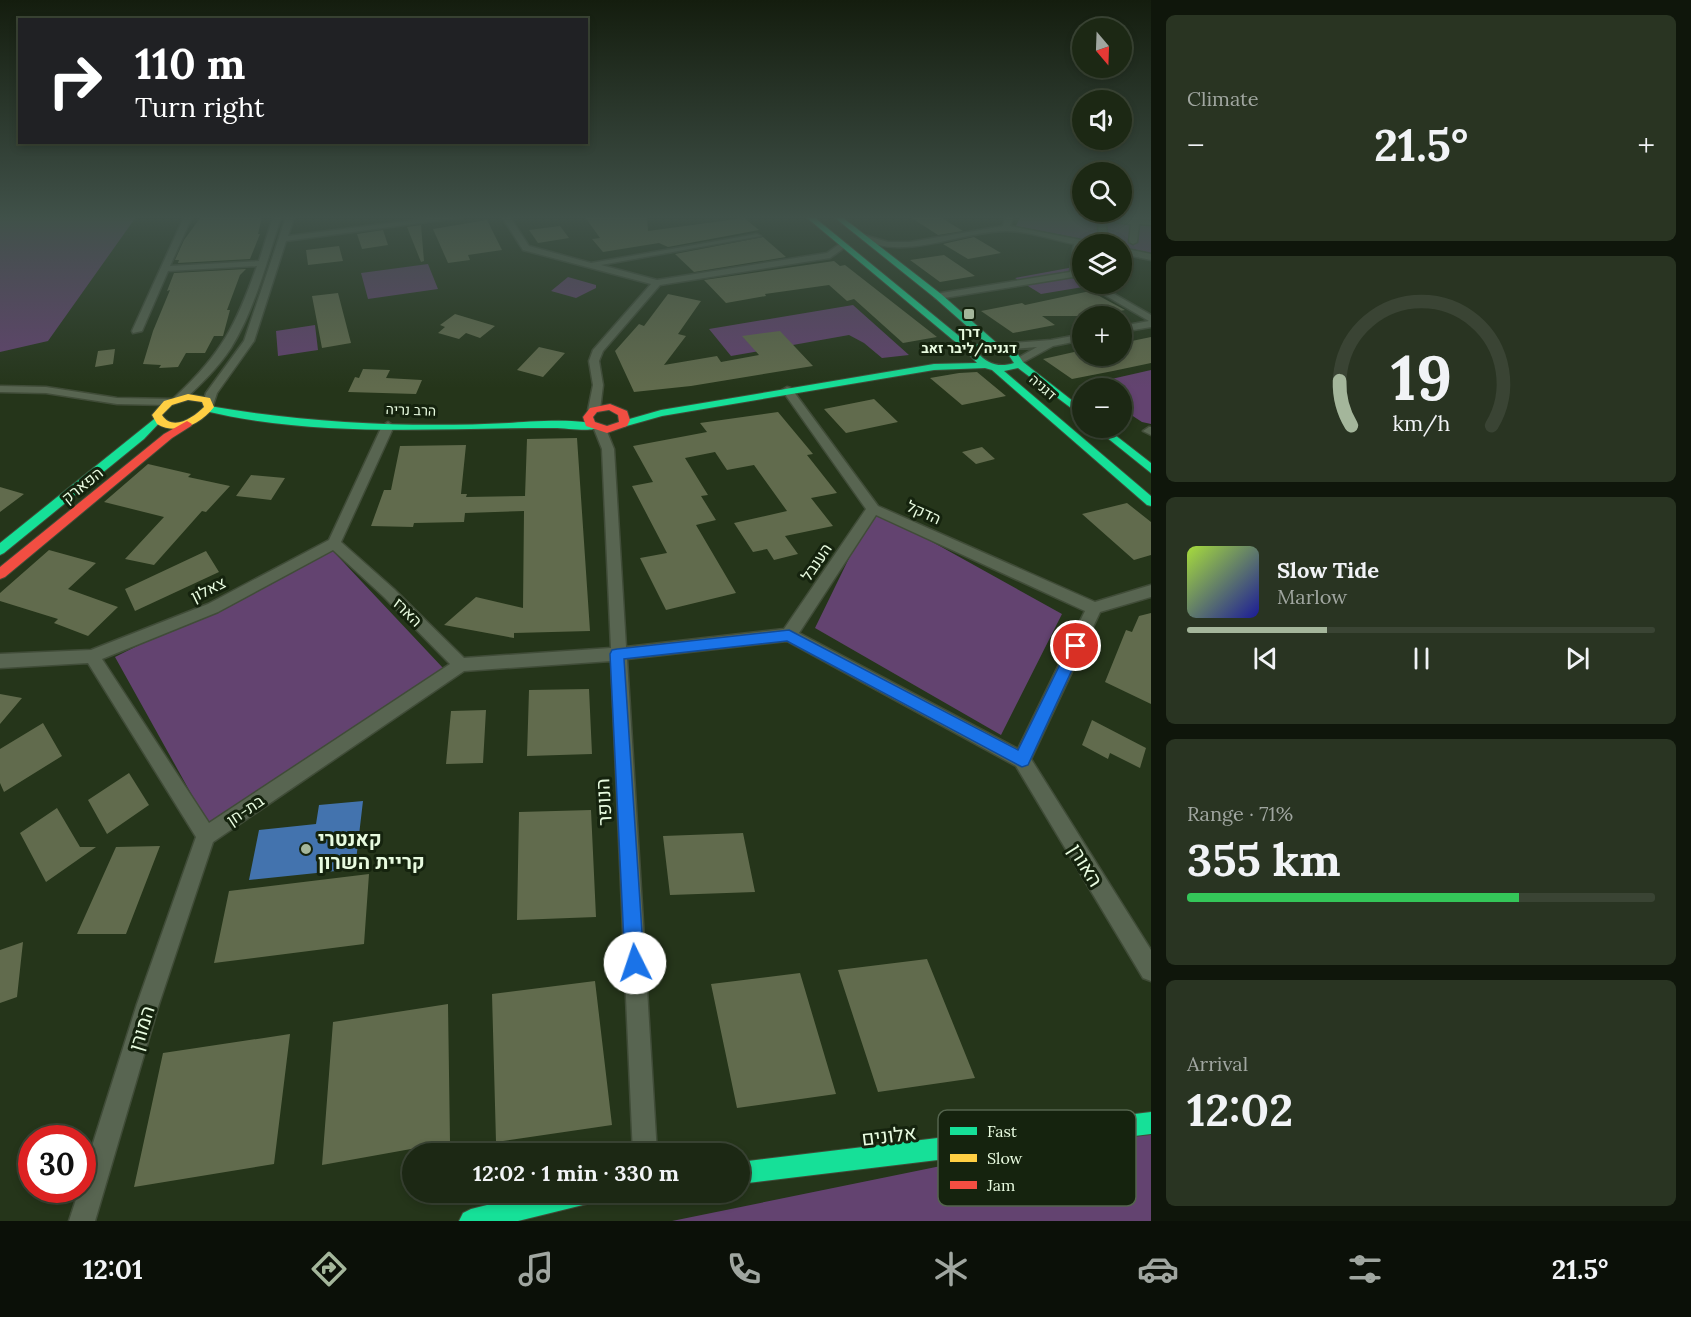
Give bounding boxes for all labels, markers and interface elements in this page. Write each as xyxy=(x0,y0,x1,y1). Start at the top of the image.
north arrow xyxy=(1072,18,1132,78)
map controls xyxy=(1072,18,1132,438)
text: 110 m xyxy=(135,37,246,91)
icon: right xyxy=(36,42,114,120)
text: Climate xyxy=(1187,86,1259,111)
text: Turn right xyxy=(135,90,264,124)
button: sound xyxy=(1072,90,1132,150)
text: 21.5° xyxy=(1374,116,1468,173)
text: − xyxy=(1187,124,1205,166)
text: + xyxy=(1637,124,1655,166)
button: search xyxy=(1072,162,1132,222)
button: layers xyxy=(1072,234,1132,294)
button: + xyxy=(1072,306,1132,366)
marker: דרך דגניה/ליבר זאב xyxy=(962,307,976,321)
place label: דרך דגניה/ליבר זאב xyxy=(921,323,1017,357)
text: 19 xyxy=(1390,337,1452,417)
street label: דגניה xyxy=(1026,370,1060,404)
button: − xyxy=(1072,378,1132,438)
street label: הרב נריה xyxy=(385,400,437,420)
text: km/h xyxy=(1392,410,1450,438)
street label: הפארק xyxy=(57,462,107,508)
street label: הדקל xyxy=(904,496,944,528)
street label: הענבל xyxy=(796,539,836,585)
text: Slow Tide xyxy=(1277,556,1379,584)
street label: צאלון xyxy=(187,572,229,606)
text: Marlow xyxy=(1277,584,1347,609)
street label: הארז xyxy=(389,593,427,631)
pin xyxy=(1050,620,1101,671)
icon: arrive xyxy=(1059,629,1092,662)
icon: previous xyxy=(1249,642,1282,675)
icon: pause xyxy=(1405,642,1438,675)
icon: next xyxy=(1561,642,1594,675)
street label: הנופר xyxy=(589,778,617,826)
street label: בת-חן xyxy=(223,790,268,830)
text: Range · 71% xyxy=(1187,801,1293,826)
place label: קאנטרי קריית השרון xyxy=(318,826,425,874)
text: 355 km xyxy=(1187,831,1341,888)
street label: האורן xyxy=(1063,839,1109,891)
marker: קאנטרי קריית השרון xyxy=(299,842,313,856)
position arrow xyxy=(603,931,667,995)
street label: המורן xyxy=(122,1002,160,1054)
text: Arrival xyxy=(1187,1051,1248,1076)
text: 12:02 xyxy=(1187,1081,1293,1138)
legend xyxy=(938,1110,1136,1206)
street label: אלונים xyxy=(860,1119,918,1151)
text: Fast xyxy=(987,1121,1018,1141)
speed limit sign: 30 xyxy=(18,1125,96,1203)
text: Slow xyxy=(987,1148,1023,1168)
text: 12:02 · 1 min · 330 m xyxy=(473,1159,679,1187)
text: Jam xyxy=(986,1175,1015,1195)
icon: directions xyxy=(308,1248,350,1290)
icon: music xyxy=(515,1248,557,1290)
icon: phone xyxy=(723,1248,765,1290)
icon: climate xyxy=(930,1248,972,1290)
icon: car xyxy=(1137,1248,1179,1290)
icon: filters xyxy=(1344,1248,1386,1290)
text: 12:01 xyxy=(83,1252,143,1286)
text: 21.5° xyxy=(1552,1252,1608,1286)

